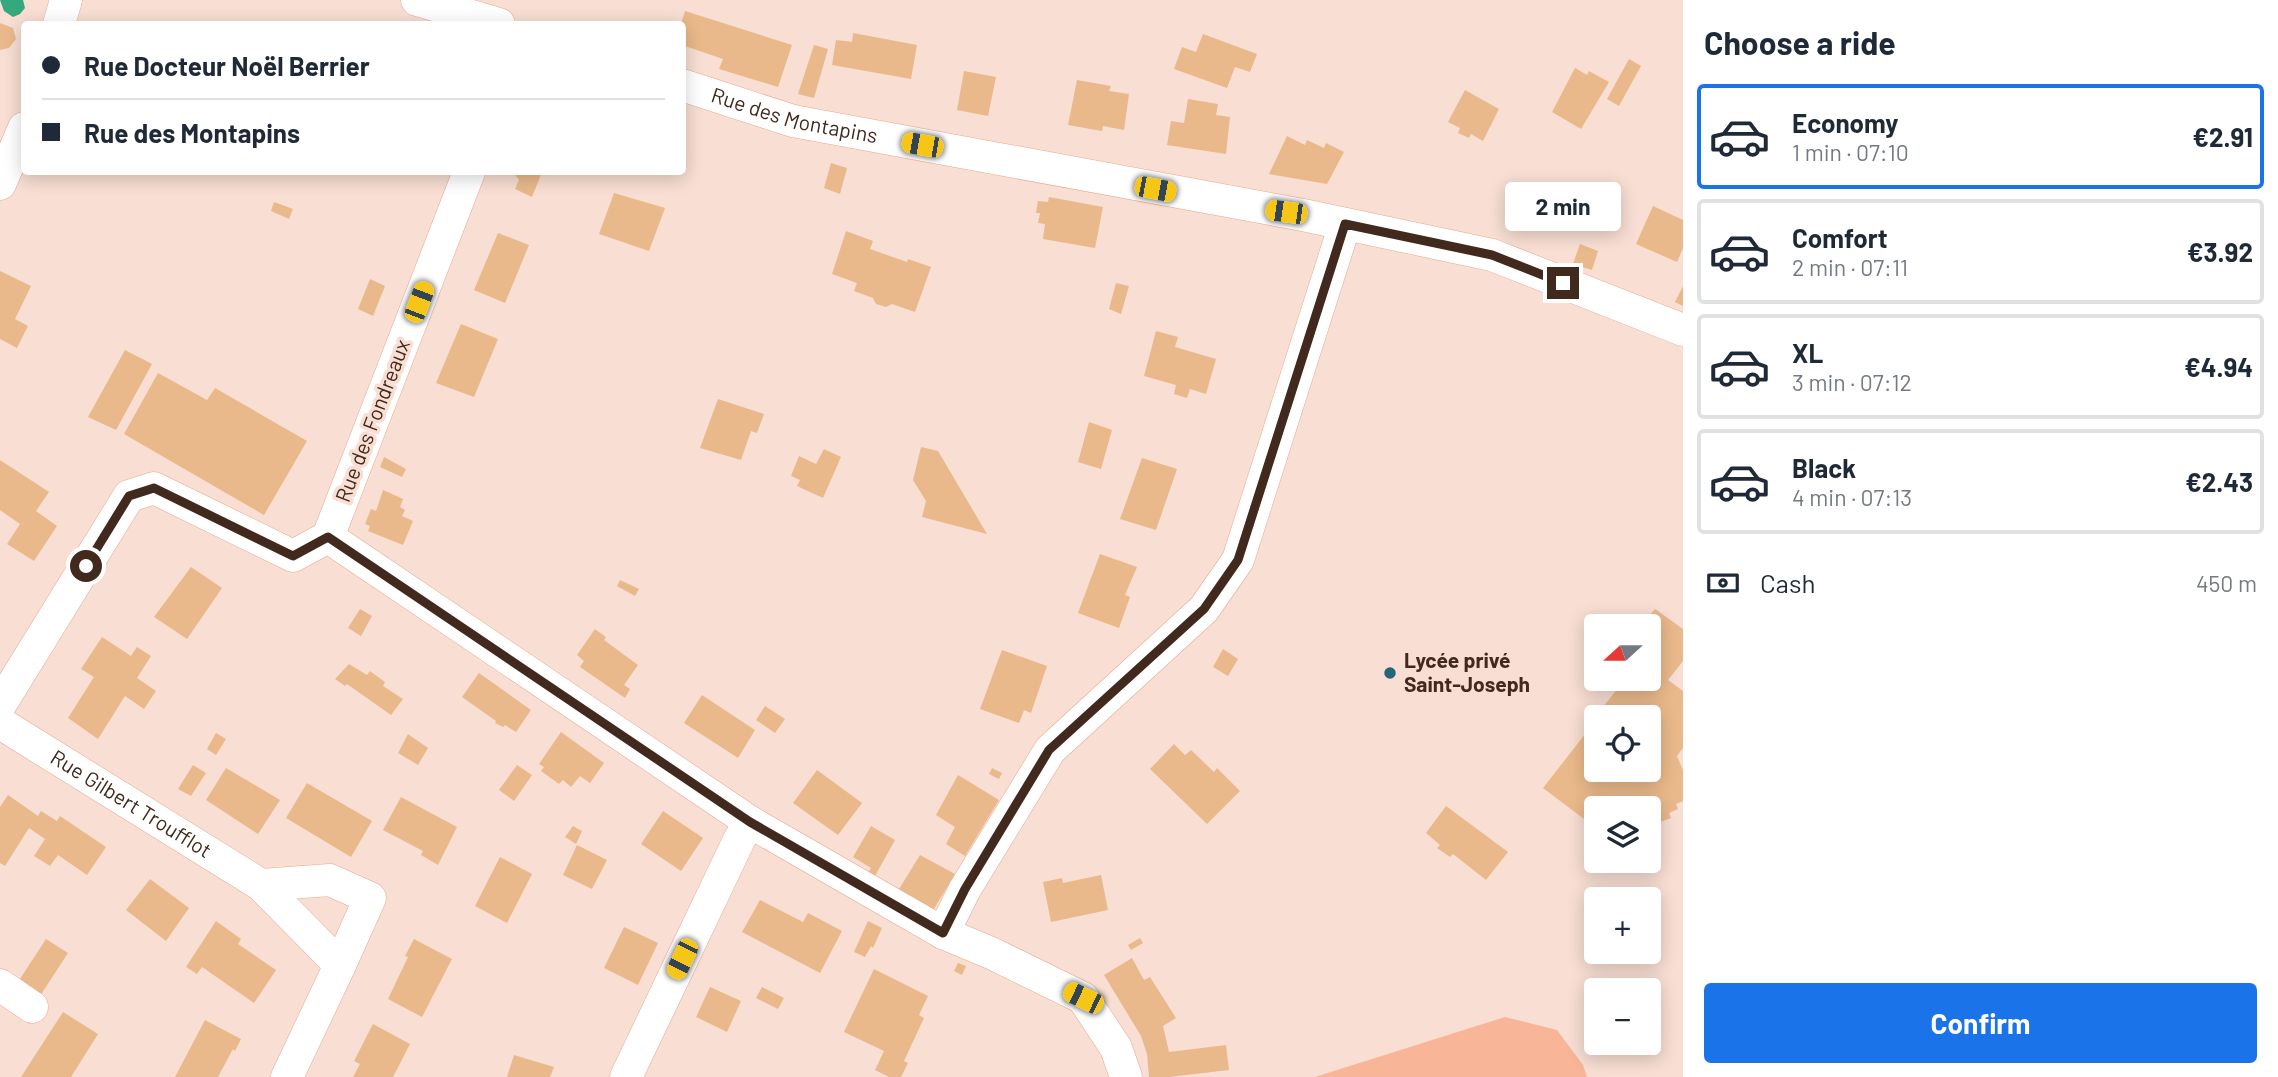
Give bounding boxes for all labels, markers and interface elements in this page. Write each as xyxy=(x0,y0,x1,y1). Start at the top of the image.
text: Choose a ride xyxy=(1704,23,1896,61)
text: Rue Docteur Noël Berrier xyxy=(84,50,370,81)
street label: Rue des Montapins xyxy=(709,81,880,147)
icon: car xyxy=(1708,105,1771,168)
text: Economy xyxy=(1792,107,1898,138)
text: Rue des Montapins xyxy=(84,117,300,148)
text: €2.91 xyxy=(2192,121,2253,152)
car xyxy=(900,131,945,159)
text: 1 min · 07:10 xyxy=(1792,138,1909,166)
car xyxy=(1133,175,1178,203)
callout: 2 min xyxy=(1505,182,1621,230)
text: 2 min xyxy=(1535,192,1591,220)
car xyxy=(1264,199,1309,225)
icon: car xyxy=(1708,220,1771,283)
text: Comfort xyxy=(1792,222,1888,253)
text: €3.92 xyxy=(2187,236,2253,267)
text: 2 min · 07:11 xyxy=(1792,253,1908,281)
route end xyxy=(1547,267,1579,299)
car xyxy=(402,279,437,325)
icon: car xyxy=(1708,335,1771,398)
street label: Rue des Fondreaux xyxy=(329,336,414,505)
text: XL xyxy=(1792,337,1823,368)
text: €4.94 xyxy=(2184,351,2253,382)
text: 3 min · 07:12 xyxy=(1792,368,1912,396)
icon: car xyxy=(1708,450,1771,513)
text: Black xyxy=(1792,452,1856,483)
text: €2.43 xyxy=(2185,466,2253,497)
text: 4 min · 07:13 xyxy=(1792,483,1912,511)
route start xyxy=(70,550,102,582)
icon: cash xyxy=(1704,564,1742,602)
text: Cash xyxy=(1760,567,1815,598)
text: 450 m xyxy=(2196,569,2257,597)
north arrow xyxy=(1584,614,1661,691)
map controls xyxy=(1584,614,1661,1055)
place label: Lycée privé Saint-Joseph xyxy=(1404,647,1530,696)
marker: Lycée privé Saint-Joseph xyxy=(1382,665,1398,681)
button: locate xyxy=(1584,705,1661,782)
street label: Rue Gilbert Troufflot xyxy=(47,744,217,862)
button: layers xyxy=(1584,796,1661,873)
button: + xyxy=(1584,887,1661,964)
car xyxy=(664,936,701,982)
button: − xyxy=(1584,978,1661,1055)
car xyxy=(1060,979,1107,1017)
button: Confirm xyxy=(1704,983,2257,1063)

